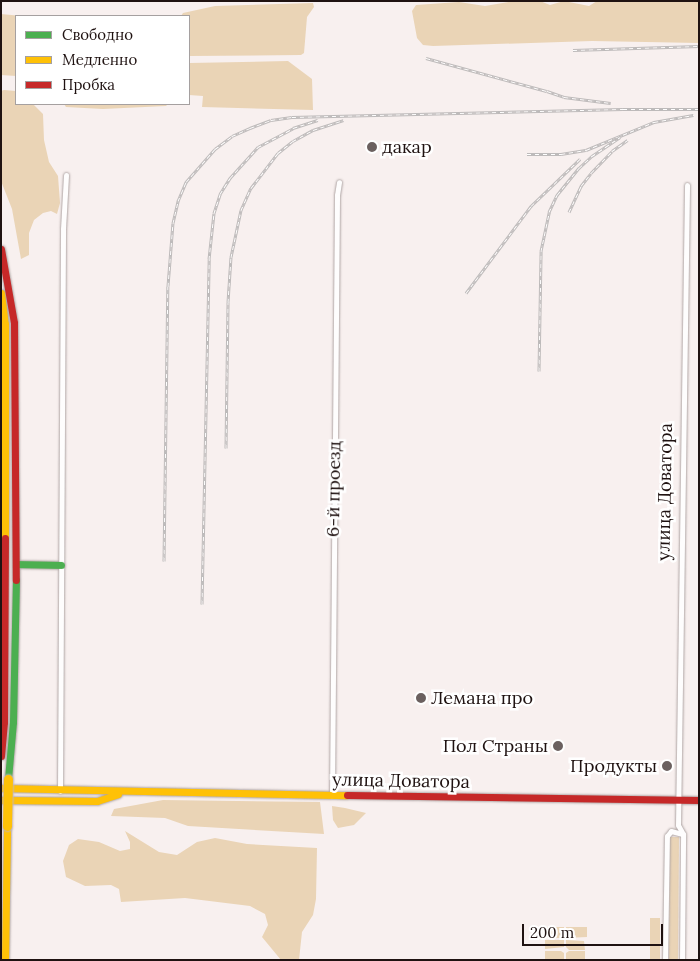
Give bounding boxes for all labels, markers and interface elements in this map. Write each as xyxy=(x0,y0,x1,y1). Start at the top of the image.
legend xyxy=(15,15,190,105)
text: Свободно xyxy=(62,25,133,44)
text: Медленно xyxy=(62,50,137,69)
text: Пробка xyxy=(62,75,115,94)
place label: дакар xyxy=(382,136,432,158)
marker: дакар xyxy=(366,141,378,153)
street label: улица Доватора xyxy=(653,423,677,561)
street label: 6-й проезд xyxy=(322,441,346,537)
place label: Лемана про xyxy=(431,687,533,709)
marker: Лемана про xyxy=(415,692,427,704)
place label: Пол Страны xyxy=(443,735,548,757)
marker: Пол Страны xyxy=(552,740,564,752)
place label: Продукты xyxy=(570,755,657,777)
marker: Продукты xyxy=(661,760,673,772)
street label: улица Доватора xyxy=(332,769,470,793)
scale bar xyxy=(525,914,666,946)
text: 200 m xyxy=(530,923,574,942)

